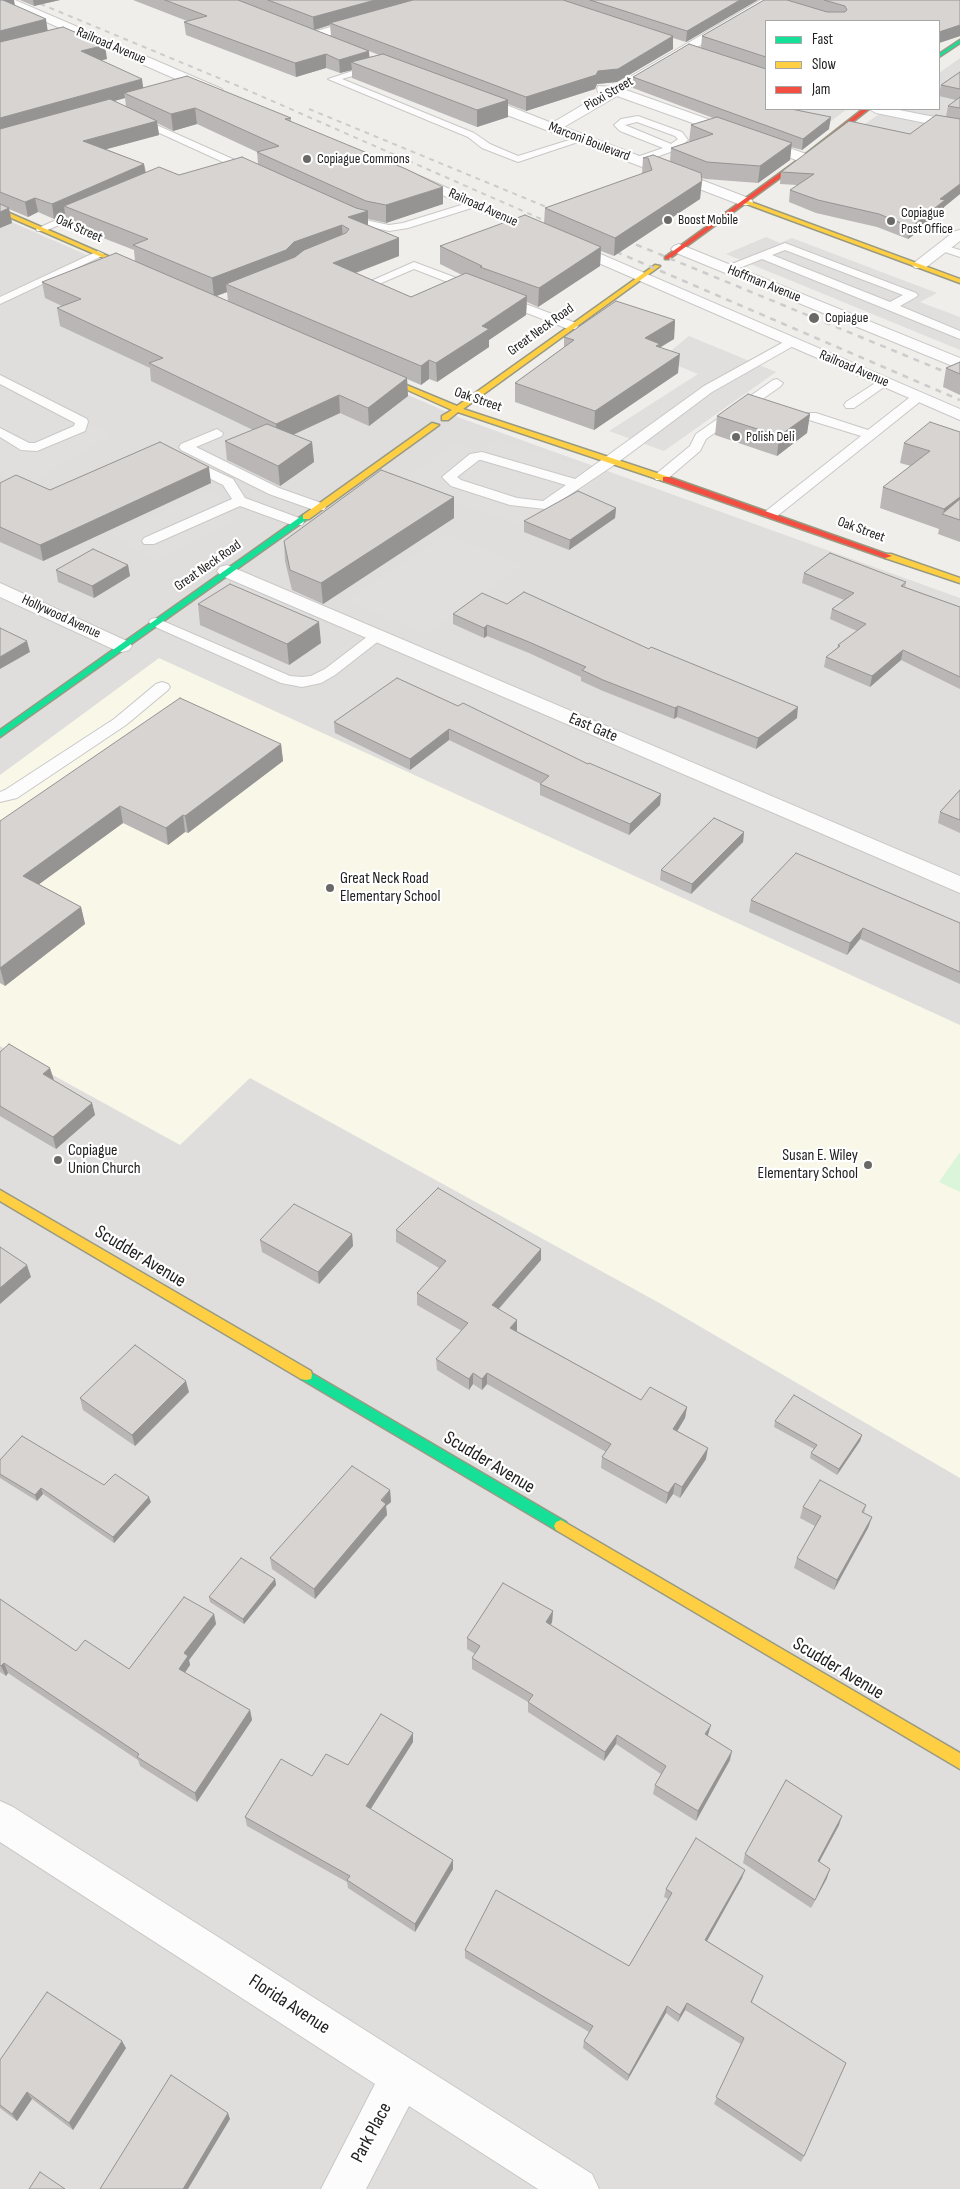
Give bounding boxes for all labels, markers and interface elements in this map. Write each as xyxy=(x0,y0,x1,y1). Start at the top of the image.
legend xyxy=(765,20,940,110)
street label: Railroad Avenue xyxy=(74,24,148,68)
text: Fast xyxy=(812,30,833,49)
text: Slow xyxy=(812,55,836,74)
street label: Pioxi Street xyxy=(581,73,637,115)
text: Jam xyxy=(812,80,830,99)
street label: Marconi Boulevard xyxy=(546,119,632,165)
place label: Copiague Commons xyxy=(317,151,410,167)
marker: Copiague Commons xyxy=(301,153,313,165)
street label: Railroad Avenue xyxy=(446,185,520,231)
place label: Copiague Post Office xyxy=(901,205,953,238)
street label: Oak Street xyxy=(53,211,105,247)
place label: Boost Mobile xyxy=(678,212,738,228)
marker: Boost Mobile xyxy=(662,214,674,226)
marker: Copiague Post Office xyxy=(885,215,897,227)
street label: Hoffman Avenue xyxy=(725,262,803,306)
street label: Great Neck Road xyxy=(505,300,577,360)
place label: Copiague xyxy=(825,310,868,326)
marker: Copiague xyxy=(807,311,821,325)
street label: Railroad Avenue xyxy=(817,347,891,391)
street label: Oak Street xyxy=(452,384,504,416)
place label: Polish Deli xyxy=(746,429,794,445)
marker: Polish Deli xyxy=(730,431,742,443)
street label: Oak Street xyxy=(835,514,887,546)
street label: Great Neck Road xyxy=(171,537,245,595)
street label: Hollywood Avenue xyxy=(19,591,103,643)
street label: East Gate xyxy=(566,709,620,747)
place label: Great Neck Road Elementary School xyxy=(340,869,440,907)
marker: Great Neck Road Elementary School xyxy=(324,882,336,894)
place label: Copiague Union Church xyxy=(68,1141,141,1179)
place label: Susan E. Wiley Elementary School xyxy=(758,1146,858,1184)
marker: Copiague Union Church xyxy=(52,1154,64,1166)
marker: Susan E. Wiley Elementary School xyxy=(862,1159,874,1171)
street label: Scudder Avenue xyxy=(90,1221,190,1293)
street label: Scudder Avenue xyxy=(439,1427,539,1499)
street label: Scudder Avenue xyxy=(788,1633,888,1705)
street label: Florida Avenue xyxy=(244,1970,334,2040)
street label: Park Place xyxy=(347,2099,397,2167)

